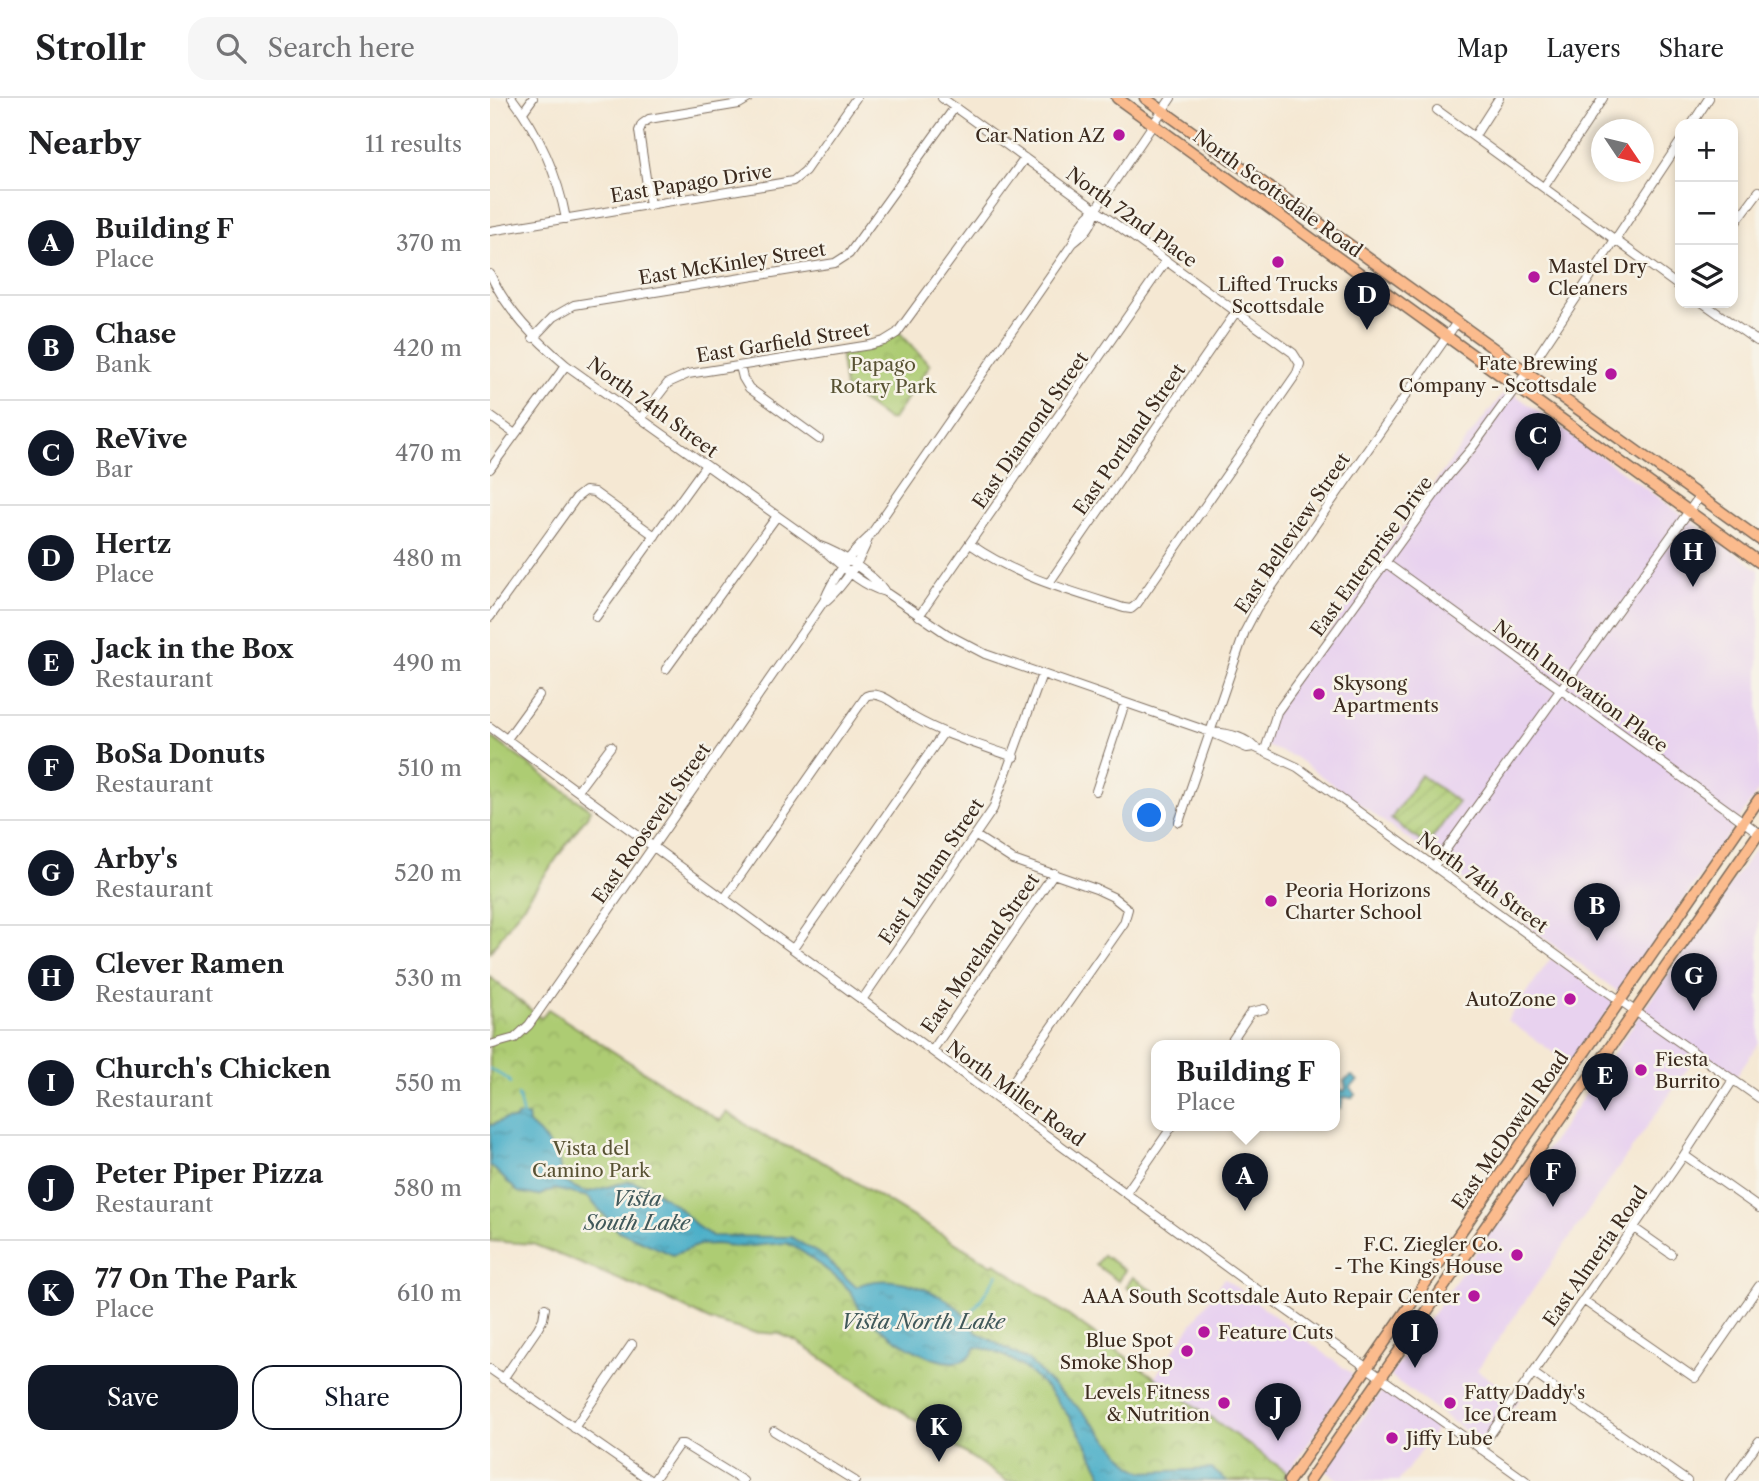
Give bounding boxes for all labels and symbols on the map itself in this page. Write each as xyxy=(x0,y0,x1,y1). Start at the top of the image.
north arrow xyxy=(1591,119,1654,182)
place label: Car Nation AZ xyxy=(975,124,1105,147)
street label: North Scottsdale Road xyxy=(1189,124,1367,263)
marker: Car Nation AZ xyxy=(1111,127,1127,143)
street label: East Papago Drive xyxy=(609,159,773,208)
street label: North 72nd Place xyxy=(1062,162,1202,273)
street label: East McKinley Street xyxy=(637,237,828,290)
marker: Lifted Trucks Scottsdale xyxy=(1270,254,1286,270)
place label: Mastel Dry Cleaners xyxy=(1548,255,1648,300)
marker: Mastel Dry Cleaners xyxy=(1526,269,1542,285)
pin: D xyxy=(1344,272,1390,330)
place label: Lifted Trucks Scottsdale xyxy=(1218,273,1338,318)
street label: East Garfield Street xyxy=(695,317,872,368)
street label: East Diamond Street xyxy=(968,347,1093,513)
street label: North 74th Street xyxy=(583,352,723,463)
place label: Fate Brewing Company - Scottsdale xyxy=(1398,352,1598,397)
park label: Papago Rotary Park xyxy=(830,353,937,398)
street label: East Portland Street xyxy=(1068,359,1190,519)
marker: Fate Brewing Company - Scottsdale xyxy=(1603,366,1619,382)
pin: C xyxy=(1515,413,1561,471)
street label: East Belleview Street xyxy=(1230,448,1355,618)
street label: East Enterprise Drive xyxy=(1306,472,1437,641)
pin: H xyxy=(1670,529,1716,587)
street label: North Innovation Place xyxy=(1489,615,1673,758)
place label: Skysong Apartments xyxy=(1332,672,1439,717)
marker: Skysong Apartments xyxy=(1311,686,1327,702)
street label: East Roosevelt Street xyxy=(587,739,716,908)
street label: East Latham Street xyxy=(874,794,989,948)
your location xyxy=(1132,798,1166,832)
street label: North 74th Street xyxy=(1413,827,1553,938)
street label: East Moreland Street xyxy=(917,869,1044,1038)
place label: Peoria Horizons Charter School xyxy=(1285,879,1431,924)
pin: B xyxy=(1574,883,1620,941)
marker: Peoria Horizons Charter School xyxy=(1263,893,1279,909)
pin: G xyxy=(1671,953,1717,1011)
place label: AutoZone xyxy=(1465,988,1556,1011)
marker: AutoZone xyxy=(1562,991,1578,1007)
street label: North Miller Road xyxy=(942,1036,1090,1151)
street label: East McDowell Road xyxy=(1447,1047,1574,1214)
place label: Fiesta Burrito xyxy=(1655,1048,1720,1093)
pin: E xyxy=(1582,1053,1628,1111)
marker: Fiesta Burrito xyxy=(1633,1062,1649,1078)
park label: Vista del Camino Park xyxy=(532,1137,651,1182)
pin: F xyxy=(1530,1149,1576,1207)
pin: A xyxy=(1222,1153,1268,1211)
street label: East Almeria Road xyxy=(1538,1181,1653,1331)
water label: Vista South Lake xyxy=(582,1186,691,1235)
place label: F.C. Ziegler Co. - The Kings House xyxy=(1334,1233,1503,1278)
marker: F.C. Ziegler Co. - The Kings House xyxy=(1509,1247,1525,1263)
place label: AAA South Scottsdale Auto Repair Center xyxy=(1081,1285,1460,1308)
marker: AAA South Scottsdale Auto Repair Center xyxy=(1466,1288,1482,1304)
water label: Vista North Lake xyxy=(841,1309,1006,1334)
pin: I xyxy=(1392,1310,1438,1368)
place label: Feature Cuts xyxy=(1218,1321,1333,1344)
marker: Feature Cuts xyxy=(1196,1324,1212,1340)
place label: Blue Spot Smoke Shop xyxy=(1060,1329,1173,1374)
marker: Blue Spot Smoke Shop xyxy=(1179,1343,1195,1359)
place label: Levels Fitness & Nutrition xyxy=(1084,1381,1210,1426)
place label: Fatty Daddy's Ice Cream xyxy=(1464,1381,1585,1426)
pin: J xyxy=(1255,1383,1301,1441)
marker: Levels Fitness & Nutrition xyxy=(1216,1395,1232,1411)
marker: Fatty Daddy's Ice Cream xyxy=(1442,1395,1458,1411)
pin: K xyxy=(916,1404,962,1462)
place label: Jiffy Lube xyxy=(1403,1427,1493,1450)
marker: Jiffy Lube xyxy=(1384,1430,1400,1446)

